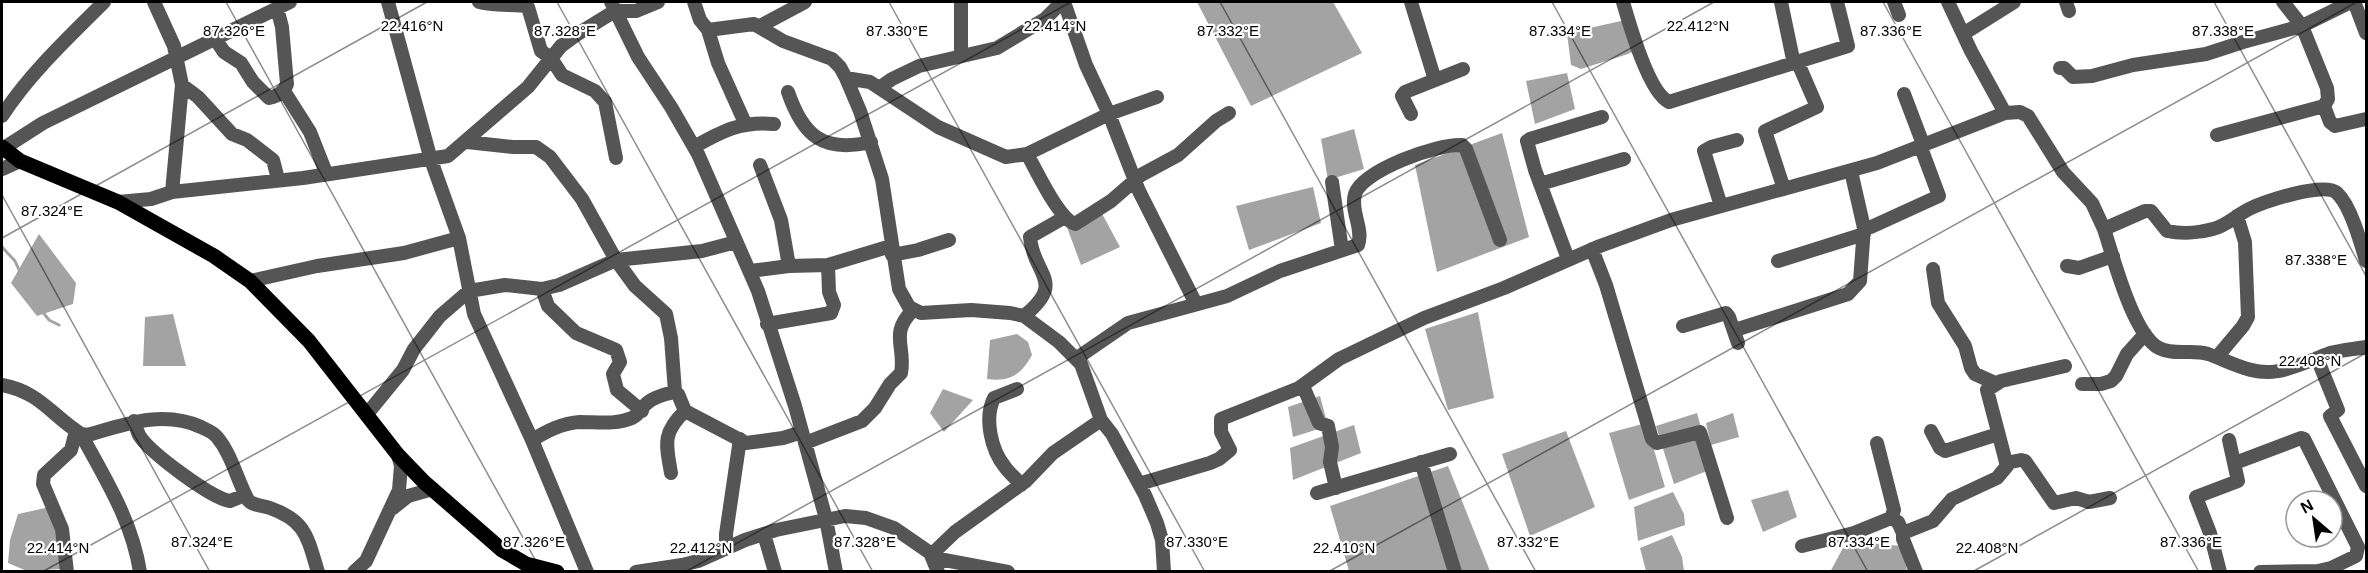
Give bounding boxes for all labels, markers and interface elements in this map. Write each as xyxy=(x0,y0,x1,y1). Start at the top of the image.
text: 22.416°N xyxy=(381,17,443,34)
text: 22.414°N xyxy=(1024,17,1086,34)
text: 22.412°N xyxy=(1667,17,1729,34)
text: 87.326°E xyxy=(203,22,265,39)
text: 87.328°E xyxy=(534,22,596,39)
text: 87.330°E xyxy=(866,22,928,39)
text: 87.332°E xyxy=(1197,22,1259,39)
text: 87.334°E xyxy=(1529,22,1591,39)
text: 87.336°E xyxy=(1860,22,1922,39)
text: 87.338°E xyxy=(2192,22,2254,39)
text: 87.324°E xyxy=(21,202,83,219)
text: 87.338°E xyxy=(2285,251,2347,268)
text: 22.408°N xyxy=(2279,352,2341,369)
north arrow xyxy=(2284,489,2344,549)
text: N xyxy=(2298,496,2316,517)
text: 87.324°E xyxy=(171,533,233,550)
text: 87.326°E xyxy=(503,533,565,550)
text: 87.328°E xyxy=(834,533,896,550)
text: 87.330°E xyxy=(1166,533,1228,550)
text: 87.332°E xyxy=(1497,533,1559,550)
text: 87.334°E xyxy=(1828,533,1890,550)
text: 87.336°E xyxy=(2160,533,2222,550)
text: 22.414°N xyxy=(27,539,89,556)
text: 22.412°N xyxy=(670,539,732,556)
text: 22.410°N xyxy=(1313,539,1375,556)
text: 22.408°N xyxy=(1956,539,2018,556)

